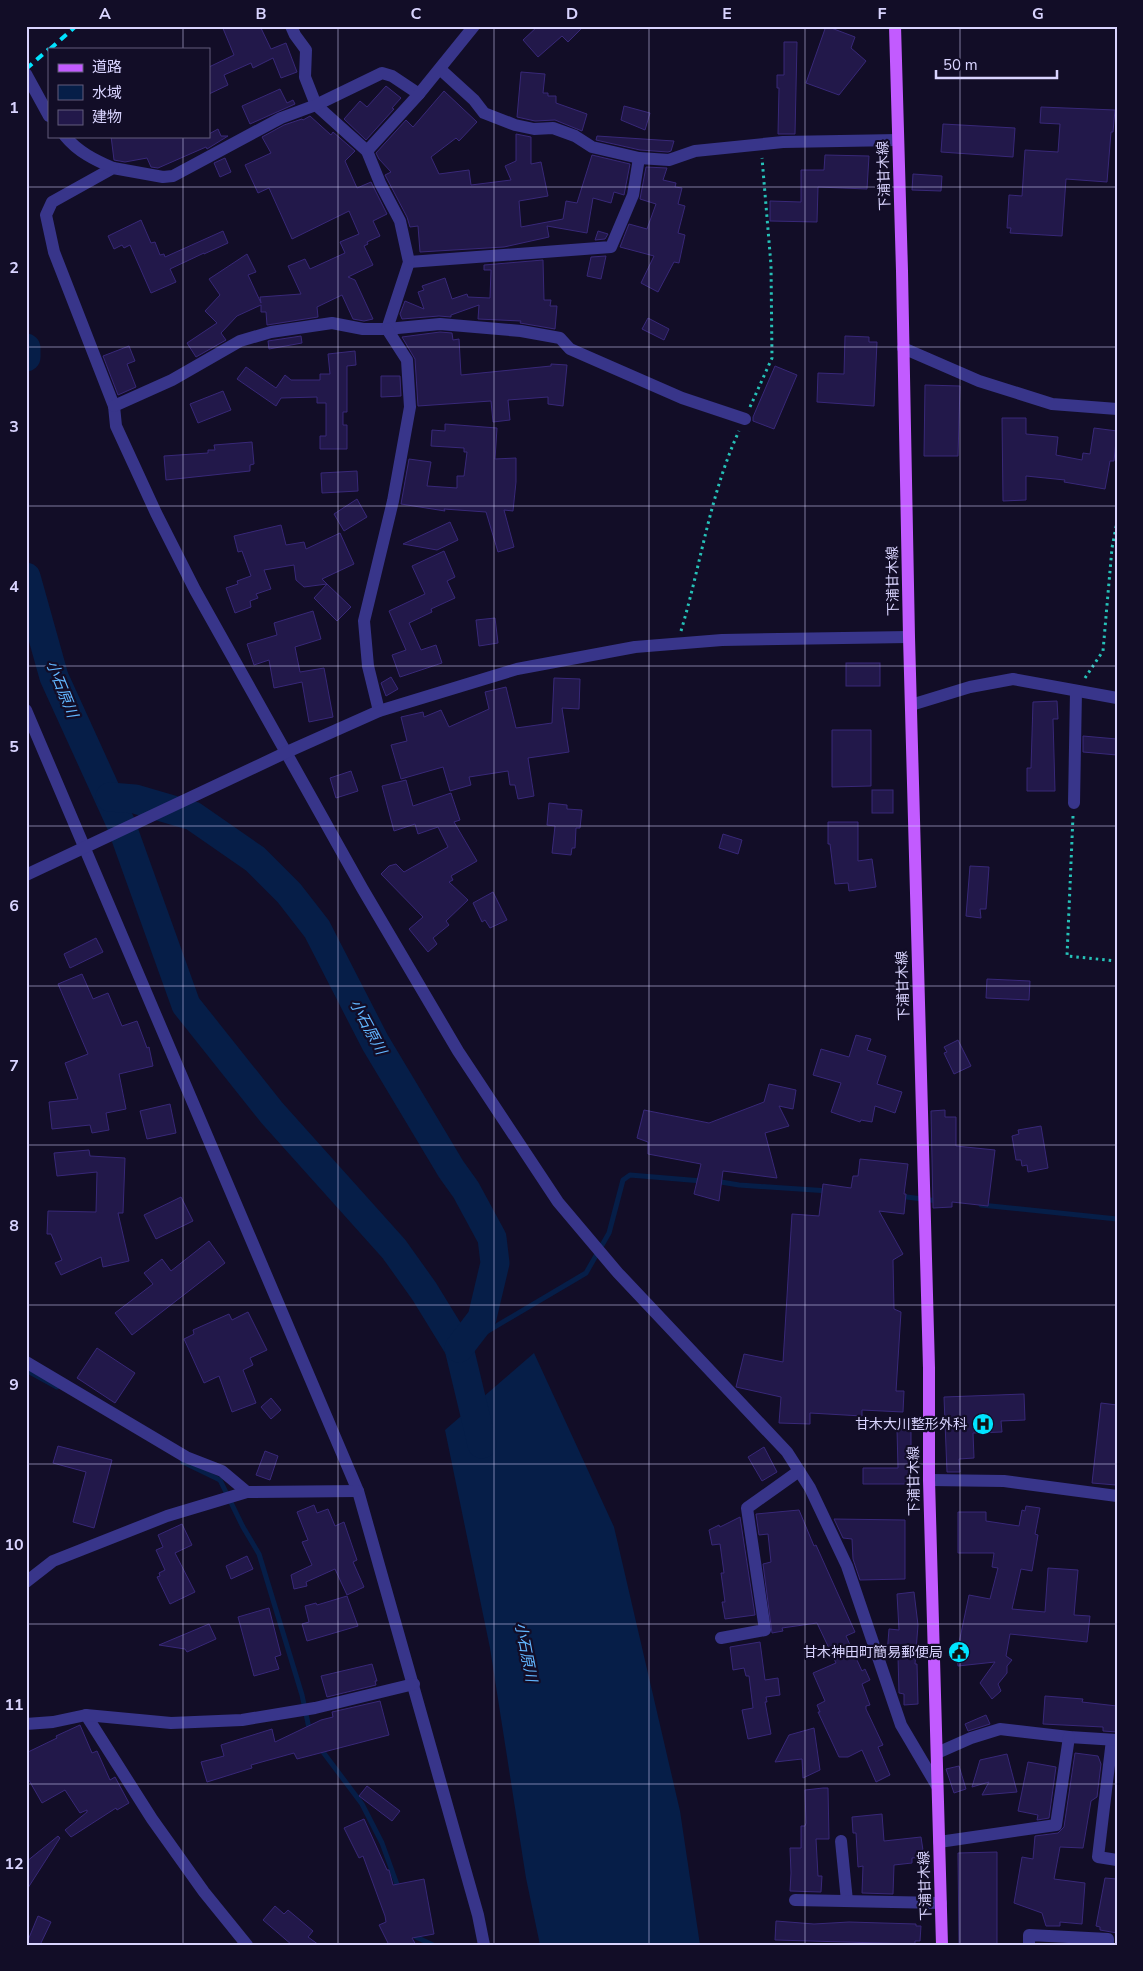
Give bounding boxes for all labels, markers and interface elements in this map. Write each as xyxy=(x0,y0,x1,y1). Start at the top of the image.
text: A xyxy=(99,3,111,25)
text: B xyxy=(255,3,267,25)
text: C xyxy=(411,3,422,25)
text: D xyxy=(566,3,578,25)
text: E xyxy=(722,3,732,25)
text: F xyxy=(878,3,887,25)
text: G xyxy=(1032,3,1044,25)
legend xyxy=(48,48,210,138)
scale bar xyxy=(936,48,1057,80)
text: 50 m xyxy=(943,55,978,75)
text: 道路 xyxy=(92,57,122,77)
text: 水域 xyxy=(92,83,122,103)
text: 1 xyxy=(9,97,19,119)
text: 建物 xyxy=(92,107,122,127)
street label: 下浦甘木線 xyxy=(873,141,895,211)
text: 2 xyxy=(9,257,19,279)
text: 3 xyxy=(9,416,19,438)
street label: 下浦甘木線 xyxy=(883,546,903,616)
text: 4 xyxy=(9,576,19,598)
water label: 小石原川 xyxy=(41,657,83,722)
text: 5 xyxy=(9,736,19,758)
text: 6 xyxy=(9,895,19,917)
street label: 下浦甘木線 xyxy=(892,951,914,1021)
water label: 小石原川 xyxy=(345,996,392,1060)
text: 7 xyxy=(9,1055,19,1077)
text: 8 xyxy=(9,1215,19,1237)
text: 9 xyxy=(9,1374,19,1396)
hospital icon: 甘木大川整形外科 xyxy=(971,1412,995,1436)
place label: 甘木大川整形外科 xyxy=(855,1415,967,1434)
street label: 下浦甘木線 xyxy=(904,1446,924,1516)
text: 10 xyxy=(4,1534,24,1556)
water label: 小石原川 xyxy=(510,1621,542,1685)
public building icon: 甘木神田町簡易郵便局 xyxy=(947,1640,971,1664)
place label: 甘木神田町簡易郵便局 xyxy=(803,1643,943,1662)
text: 11 xyxy=(4,1694,24,1716)
street label: 下浦甘木線 xyxy=(914,1851,936,1921)
text: 12 xyxy=(4,1853,24,1875)

